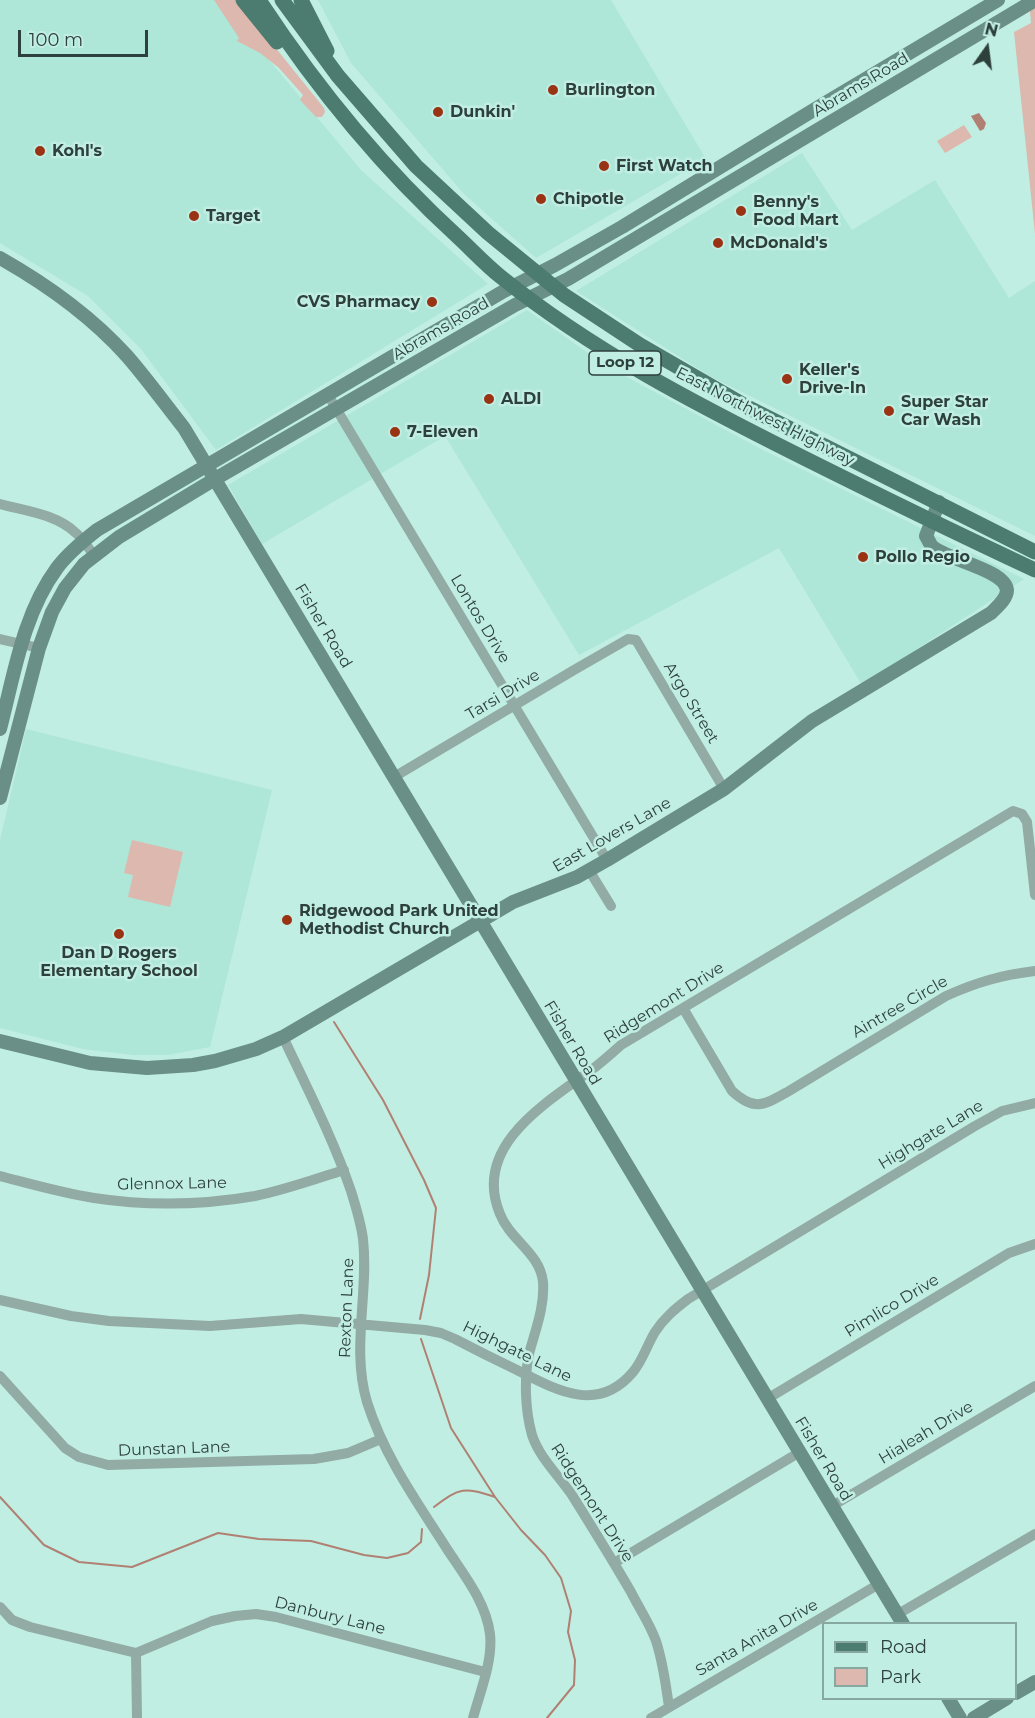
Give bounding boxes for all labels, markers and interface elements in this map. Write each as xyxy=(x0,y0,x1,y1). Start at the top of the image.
scale bar xyxy=(21,18,152,56)
north arrow xyxy=(957,18,1017,78)
text: N xyxy=(983,19,1000,41)
text: 100 m xyxy=(29,29,83,51)
street label: Abrams Road xyxy=(810,49,912,121)
place label: Burlington xyxy=(565,80,655,100)
marker: Burlington xyxy=(546,83,560,97)
place label: Dunkin' xyxy=(450,102,515,122)
marker: Dunkin' xyxy=(431,105,445,119)
place label: Kohl's xyxy=(52,141,102,161)
marker: Kohl's xyxy=(33,144,47,158)
place label: First Watch xyxy=(616,156,713,176)
marker: First Watch xyxy=(597,159,611,173)
place label: Chipotle xyxy=(553,189,624,209)
marker: Chipotle xyxy=(534,192,548,206)
place label: Benny's Food Mart xyxy=(753,192,839,230)
marker: Benny's Food Mart xyxy=(734,204,748,218)
place label: Target xyxy=(206,206,260,226)
marker: Target xyxy=(187,209,201,223)
place label: McDonald's xyxy=(730,233,827,253)
marker: McDonald's xyxy=(711,236,725,250)
place label: CVS Pharmacy xyxy=(297,292,420,312)
street label: Abrams Road xyxy=(389,294,493,364)
marker: CVS Pharmacy xyxy=(425,295,439,309)
road number: Loop 12 xyxy=(589,351,661,375)
place label: Keller's Drive-In xyxy=(799,360,866,398)
street label: East Northwest Highway xyxy=(673,364,857,470)
marker: Keller's Drive-In xyxy=(780,372,794,386)
place label: ALDI xyxy=(501,389,541,409)
marker: ALDI xyxy=(482,392,496,406)
place label: Super Star Car Wash xyxy=(901,392,988,430)
marker: Super Star Car Wash xyxy=(882,404,896,418)
place label: 7-Eleven xyxy=(407,422,478,442)
marker: 7-Eleven xyxy=(388,425,402,439)
place label: Pollo Regio xyxy=(875,547,970,567)
marker: Pollo Regio xyxy=(856,550,870,564)
street label: Lontos Drive xyxy=(446,571,514,667)
street label: Fisher Road xyxy=(290,580,356,672)
street label: Argo Street xyxy=(659,659,723,747)
street label: Tarsi Drive xyxy=(463,665,543,725)
street label: East Lovers Lane xyxy=(549,793,675,877)
place label: Ridgewood Park United Methodist Church xyxy=(299,901,499,939)
marker: Ridgewood Park United Methodist Church xyxy=(280,913,294,927)
marker: Dan D Rogers Elementary School xyxy=(112,927,126,941)
place label: Dan D Rogers Elementary School xyxy=(40,943,198,981)
street label: Ridgemont Drive xyxy=(600,958,728,1048)
street label: Aintree Circle xyxy=(849,972,951,1042)
street label: Fisher Road xyxy=(539,997,605,1089)
street label: Highgate Lane xyxy=(875,1096,987,1174)
street label: Glennox Lane xyxy=(117,1173,227,1195)
street label: Rexton Lane xyxy=(336,1258,358,1358)
street label: Pimlico Drive xyxy=(841,1270,943,1342)
street label: Highgate Lane xyxy=(459,1317,575,1387)
street label: Hialeah Drive xyxy=(875,1397,977,1469)
street label: Fisher Road xyxy=(790,1413,856,1505)
street label: Dunstan Lane xyxy=(117,1437,231,1461)
street label: Ridgemont Drive xyxy=(546,1440,638,1566)
street label: Danbury Lane xyxy=(273,1593,387,1639)
street label: Santa Anita Drive xyxy=(692,1595,822,1681)
legend xyxy=(822,1622,1017,1700)
text: Road xyxy=(880,1636,927,1658)
text: Park xyxy=(880,1666,921,1688)

